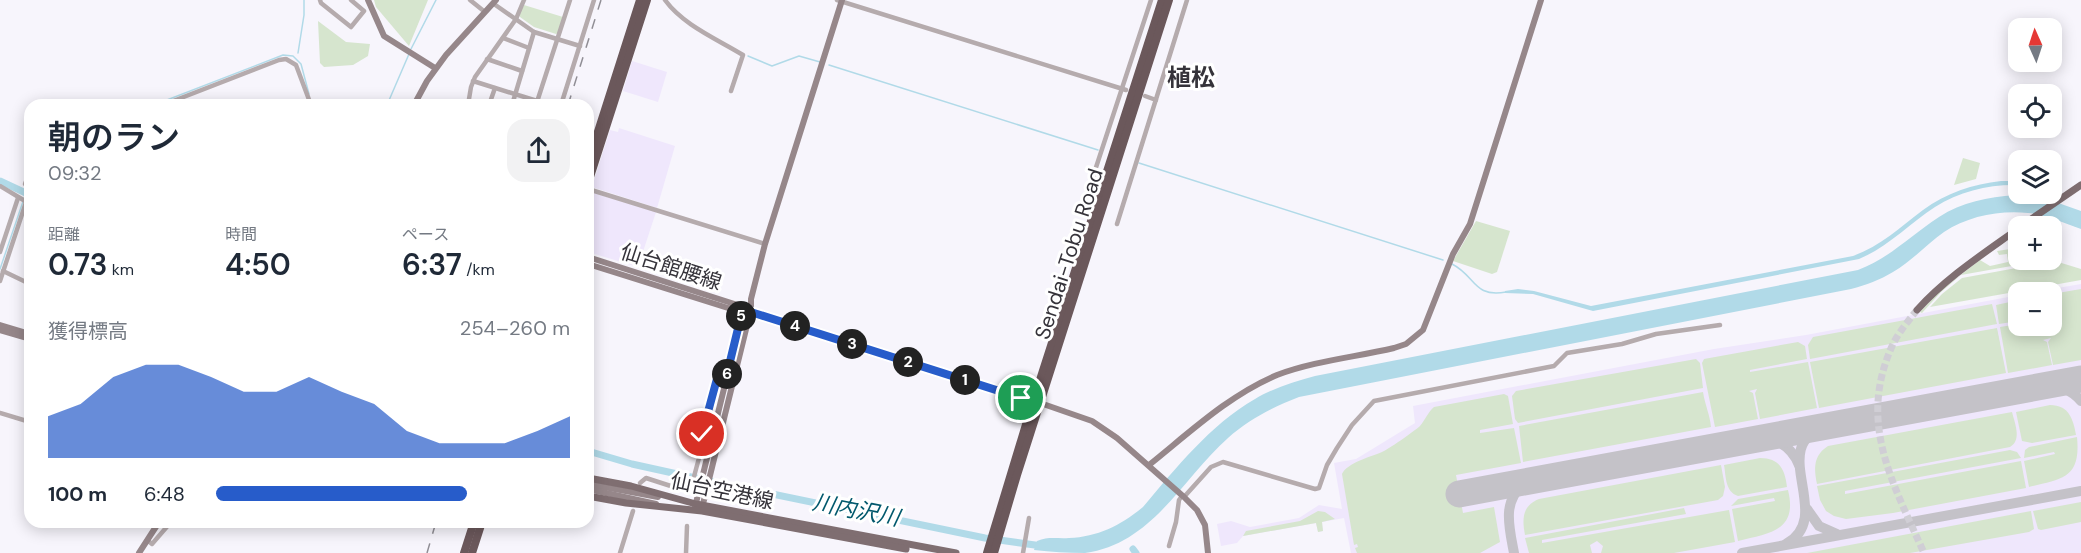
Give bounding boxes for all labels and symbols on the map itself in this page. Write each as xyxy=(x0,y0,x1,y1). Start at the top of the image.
north arrow xyxy=(2008,18,2062,72)
district label: 植松 xyxy=(1167,62,1215,93)
street label: Sendai-Tobu Road xyxy=(1028,165,1110,343)
street label: 仙台館腰線 xyxy=(617,237,725,297)
pin: 5 xyxy=(726,301,756,331)
pin: 4 xyxy=(780,311,810,341)
pin: 3 xyxy=(837,329,867,359)
pin: 2 xyxy=(893,347,923,377)
pin: 6 xyxy=(712,359,742,389)
pin: 1 xyxy=(950,365,980,395)
pin xyxy=(995,372,1046,423)
pin xyxy=(676,408,727,459)
street label: 仙台空港線 xyxy=(668,466,776,516)
water label: 川内沢川 xyxy=(810,487,904,533)

